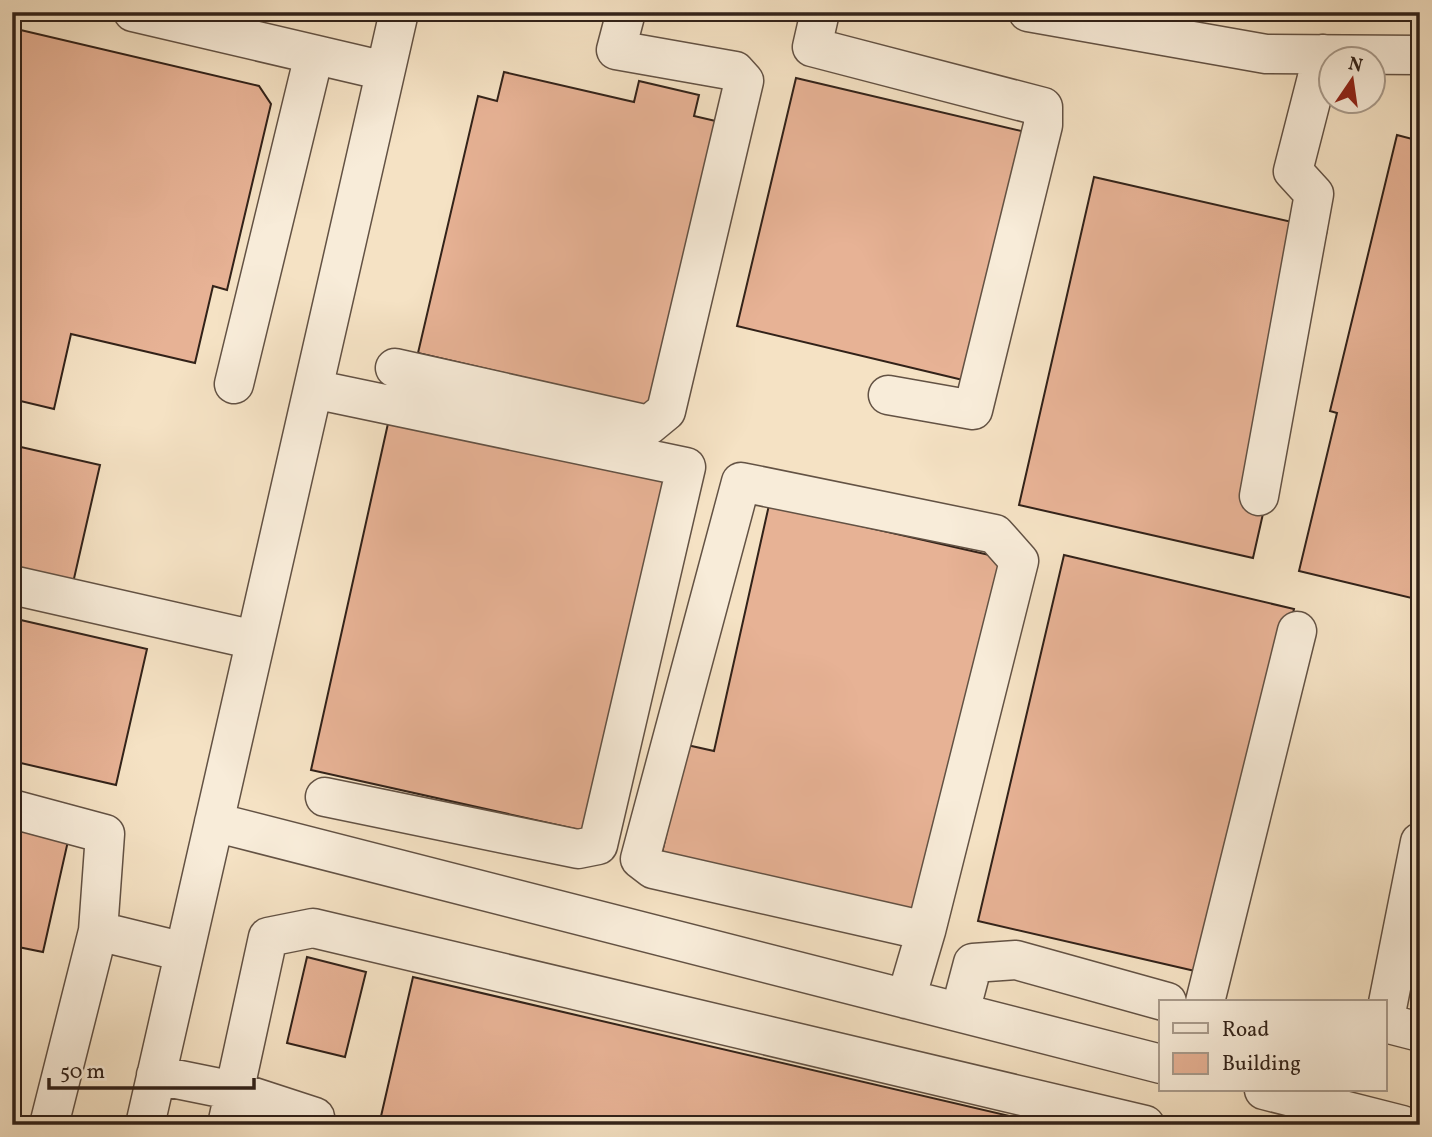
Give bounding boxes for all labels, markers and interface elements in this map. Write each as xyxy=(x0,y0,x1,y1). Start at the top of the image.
north arrow xyxy=(1316,46,1386,116)
text: N xyxy=(1346,51,1365,80)
legend xyxy=(1159,1000,1386,1092)
text: Road xyxy=(1222,1016,1269,1045)
scale bar xyxy=(49,1046,254,1090)
text: Building xyxy=(1222,1050,1301,1079)
text: 50 m xyxy=(60,1058,105,1087)

